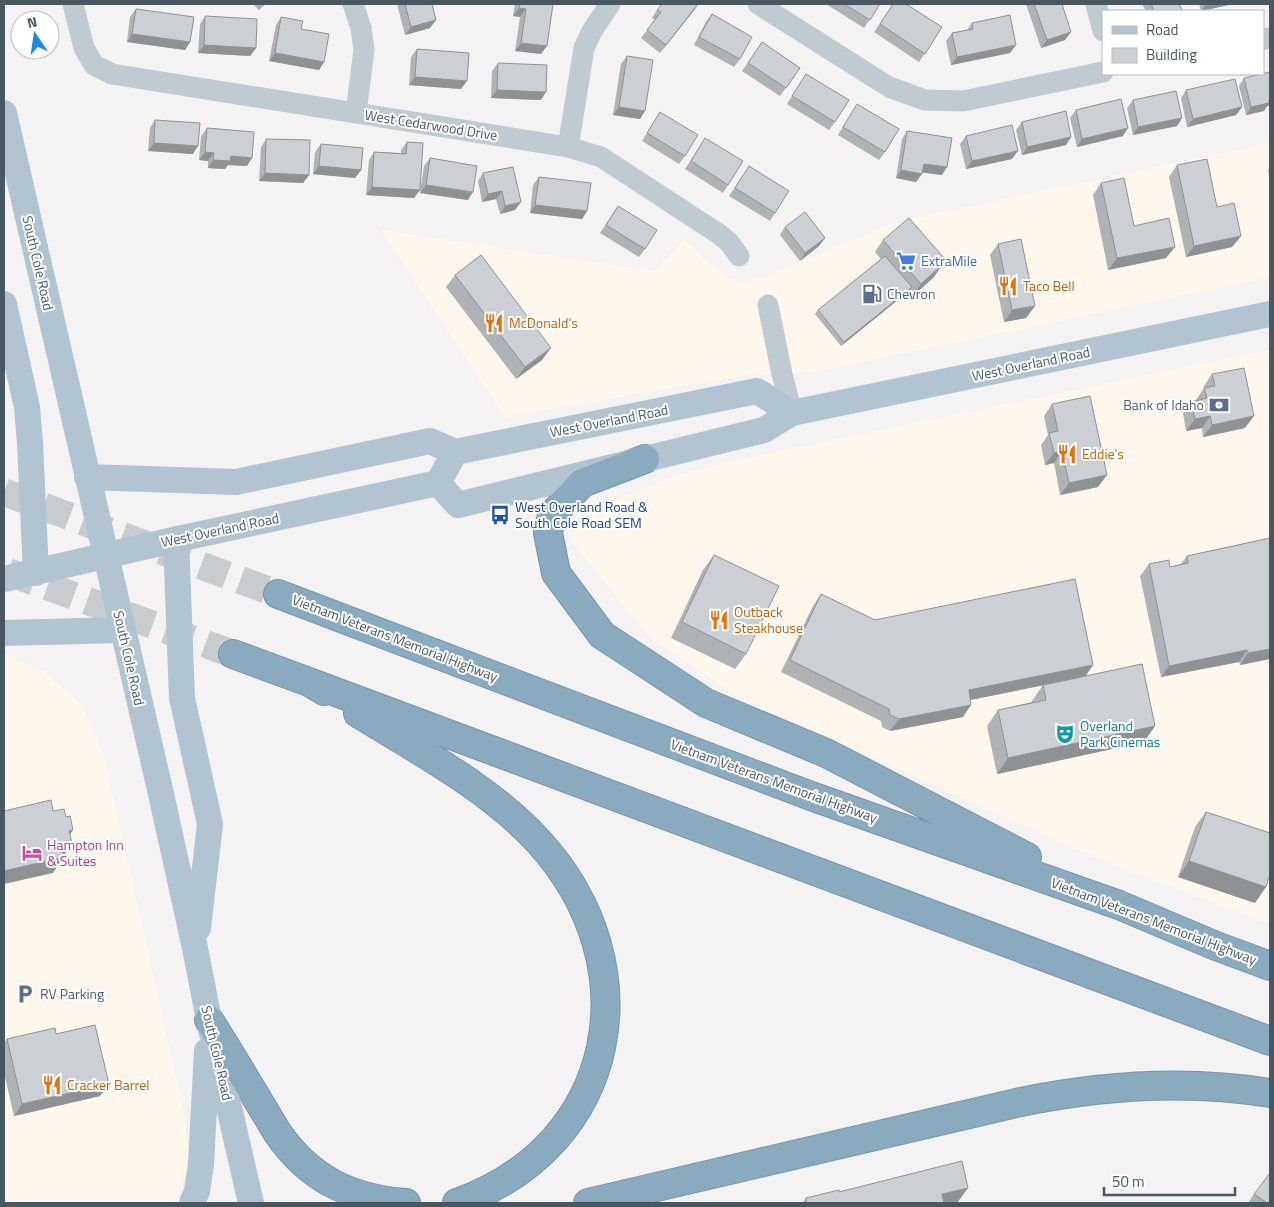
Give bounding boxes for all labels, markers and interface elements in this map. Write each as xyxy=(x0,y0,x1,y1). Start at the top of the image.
north arrow xyxy=(10,10,60,60)
legend xyxy=(1102,10,1264,75)
text: N xyxy=(25,11,39,33)
text: Road xyxy=(1146,18,1178,41)
text: Building xyxy=(1146,43,1197,66)
street label: West Cedarwood Drive xyxy=(363,104,499,145)
street label: South Cole Road xyxy=(17,214,60,312)
supermarket icon: ExtraMile xyxy=(895,250,917,272)
place label: ExtraMile xyxy=(921,250,977,271)
restaurant icon: Taco Bell xyxy=(997,275,1019,297)
place label: Taco Bell xyxy=(1023,275,1075,296)
fuel station icon: Chevron xyxy=(861,283,883,305)
place label: Chevron xyxy=(887,283,935,304)
restaurant icon: McDonald's xyxy=(483,312,505,334)
place label: McDonald's xyxy=(509,312,578,333)
street label: West Overland Road xyxy=(970,341,1092,386)
place label: Bank of Idaho xyxy=(1123,394,1204,415)
bank icon: Bank of Idaho xyxy=(1208,394,1230,416)
street label: West Overland Road xyxy=(548,399,670,442)
restaurant icon: Eddie's xyxy=(1056,443,1078,465)
place label: Eddie's xyxy=(1082,443,1124,464)
place label: West Overland Road & South Cole Road SEM xyxy=(515,496,648,533)
bus stop icon: West Overland Road & South Cole Road SEM xyxy=(489,504,511,526)
street label: West Overland Road xyxy=(159,507,281,552)
street label: Vietnam Veterans Memorial Highway xyxy=(289,589,501,687)
place label: Outback Steakhouse xyxy=(734,601,803,638)
street label: South Cole Road xyxy=(108,609,151,707)
restaurant icon: Outback Steakhouse xyxy=(708,609,730,631)
place label: Overland Park Cinemas xyxy=(1080,715,1160,752)
theatre icon: Overland Park Cinemas xyxy=(1054,723,1076,745)
street label: Vietnam Veterans Memorial Highway xyxy=(668,733,881,828)
place label: Hampton Inn & Suites xyxy=(47,834,124,871)
hotel icon: Hampton Inn & Suites xyxy=(21,842,43,864)
street label: Vietnam Veterans Memorial Highway xyxy=(1048,872,1260,970)
parking icon: RV Parking xyxy=(14,983,36,1005)
place label: RV Parking xyxy=(40,983,104,1004)
street label: South Cole Road xyxy=(196,1004,239,1102)
restaurant icon: Cracker Barrel xyxy=(41,1074,63,1096)
place label: Cracker Barrel xyxy=(67,1074,150,1095)
scale bar xyxy=(1104,1164,1235,1196)
text: 50 m xyxy=(1112,1170,1145,1193)

